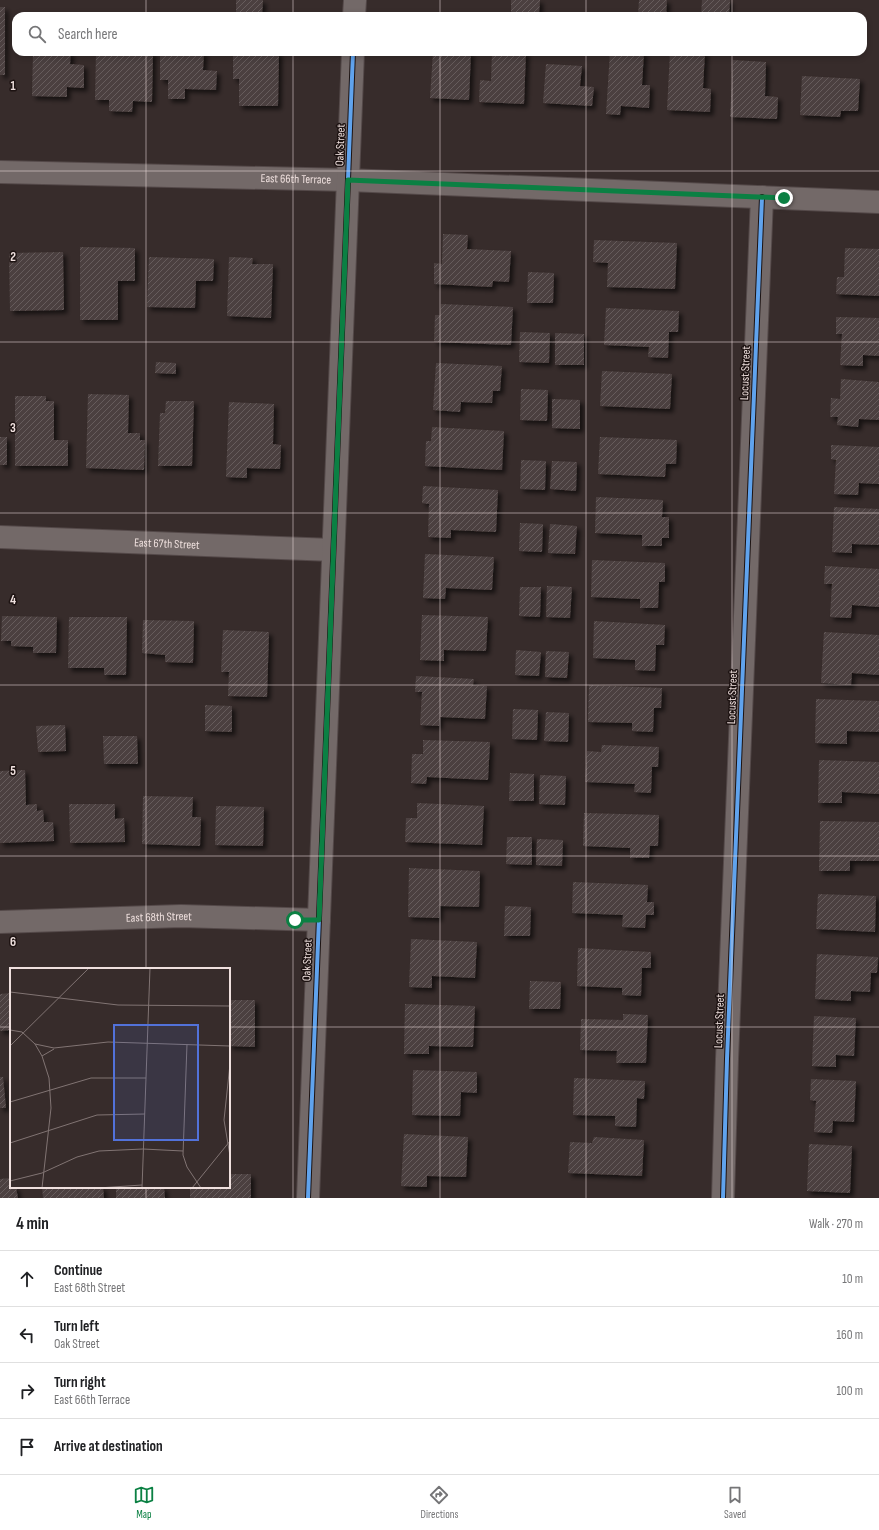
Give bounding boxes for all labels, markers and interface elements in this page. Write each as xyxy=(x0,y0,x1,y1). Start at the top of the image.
search box xyxy=(12,12,867,56)
icon: search xyxy=(26,23,48,45)
text: Search here xyxy=(58,25,118,44)
text: 1 xyxy=(10,78,16,94)
street label: Oak Street xyxy=(332,123,349,166)
street label: East 66th Terrace xyxy=(261,171,331,188)
route end xyxy=(775,189,793,207)
text: 2 xyxy=(10,249,16,265)
street label: Locust Street xyxy=(737,345,754,400)
text: 3 xyxy=(10,420,16,436)
street label: East 67th Street xyxy=(134,535,200,553)
text: 4 xyxy=(10,592,16,608)
street label: Locust Street xyxy=(724,669,741,724)
text: 5 xyxy=(10,763,16,779)
street label: East 68th Street xyxy=(126,909,192,926)
route start xyxy=(286,911,304,929)
text: 6 xyxy=(10,934,16,950)
street label: Oak Street xyxy=(299,938,316,981)
inset map xyxy=(10,968,230,1188)
street label: Locust Street xyxy=(711,993,728,1048)
text: 4 min xyxy=(16,1214,49,1234)
text: Walk · 270 m xyxy=(809,1216,863,1232)
text: Continue xyxy=(54,1261,103,1280)
icon: ahead xyxy=(16,1268,38,1290)
text: 10 m xyxy=(842,1271,863,1287)
text: East 68th Street xyxy=(54,1280,125,1296)
text: Turn left xyxy=(54,1317,99,1336)
icon: left xyxy=(16,1324,38,1346)
text: 160 m xyxy=(837,1327,863,1343)
text: Oak Street xyxy=(54,1336,100,1352)
text: Turn right xyxy=(54,1373,106,1392)
icon: right xyxy=(16,1380,38,1402)
text: 100 m xyxy=(836,1383,863,1399)
text: East 66th Terrace xyxy=(54,1392,130,1408)
icon: arrive xyxy=(16,1436,38,1458)
text: Arrive at destination xyxy=(54,1437,163,1456)
tab: Map xyxy=(133,1484,155,1521)
tab: Directions xyxy=(421,1484,458,1521)
tab: Saved xyxy=(724,1484,746,1521)

